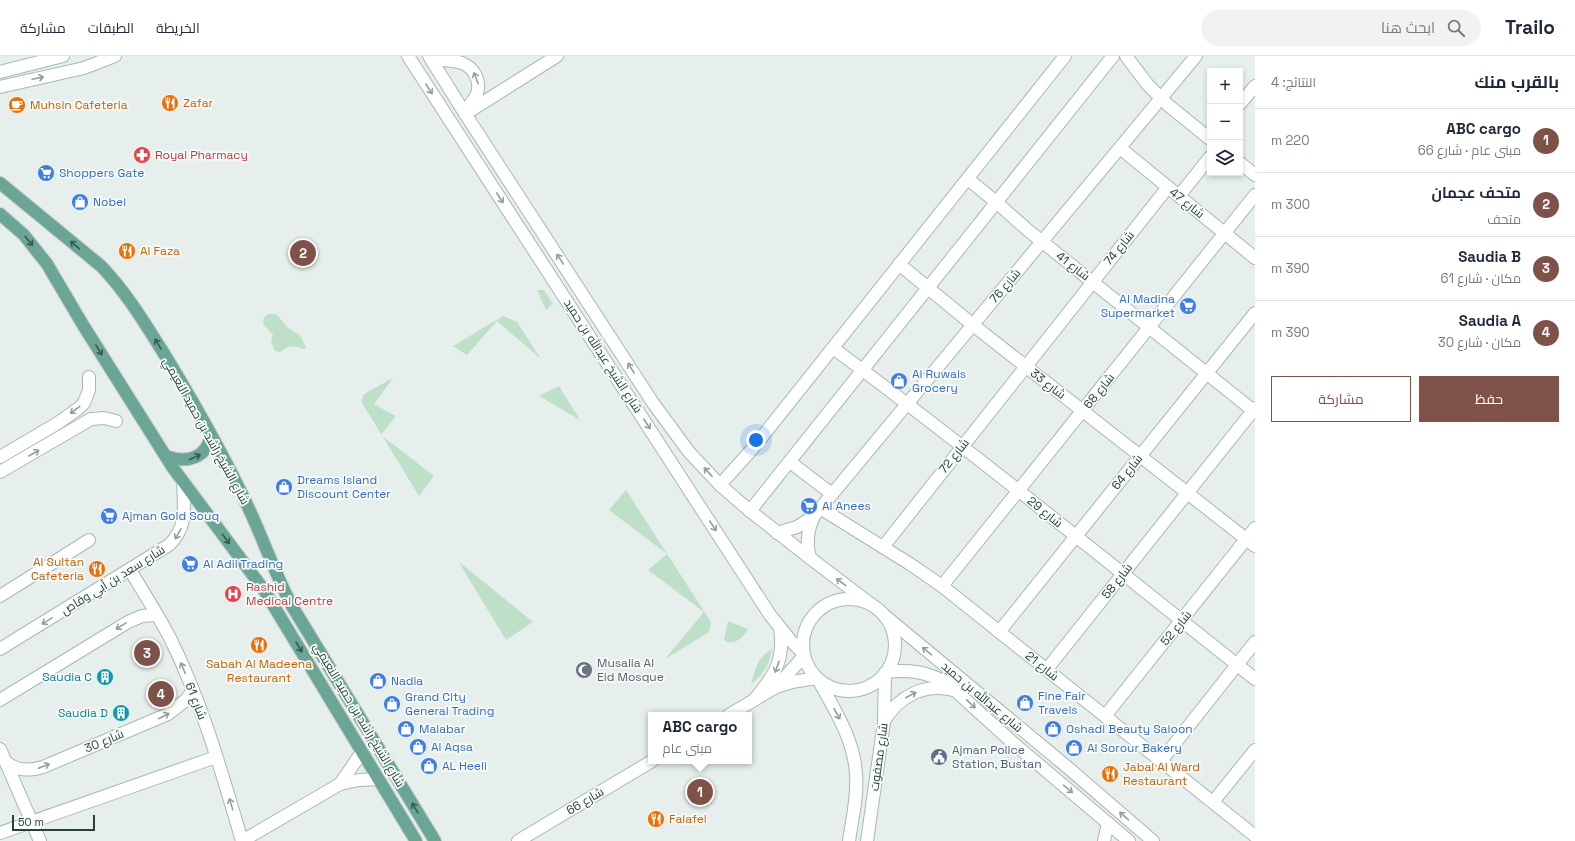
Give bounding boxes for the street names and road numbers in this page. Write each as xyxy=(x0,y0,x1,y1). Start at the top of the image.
street label: شارع 47 xyxy=(1166,184,1208,222)
street label: شارع 74 xyxy=(1100,227,1138,269)
street label: شارع 41 xyxy=(1053,248,1093,284)
street label: شارع 76 xyxy=(986,265,1024,307)
street label: شارع الشيخ عبدالله بن حميد xyxy=(560,296,646,416)
street label: شارع الشيخ راشد بن حميد النعيمي xyxy=(157,355,253,508)
street label: شارع 33 xyxy=(1027,365,1069,403)
street label: شارع 68 xyxy=(1080,370,1118,412)
street label: شارع 72 xyxy=(935,435,973,477)
street label: شارع 64 xyxy=(1108,451,1146,493)
street label: شارع 29 xyxy=(1024,493,1066,531)
street label: شارع سعد بن أبي وقاص xyxy=(58,541,169,620)
street label: شارع 58 xyxy=(1098,560,1136,602)
street label: شارع 52 xyxy=(1157,607,1195,649)
street label: شارع الشيخ راشد بن حميد النعيمي xyxy=(308,640,409,791)
street label: شارع 21 xyxy=(1022,648,1062,684)
street label: شارع عبدالله بن حميد xyxy=(938,658,1026,736)
street label: شارع 61 xyxy=(182,680,210,722)
street label: شارع مصفوت xyxy=(866,722,892,792)
street label: شارع 30 xyxy=(82,726,126,756)
street label: شارع 66 xyxy=(563,784,607,818)

